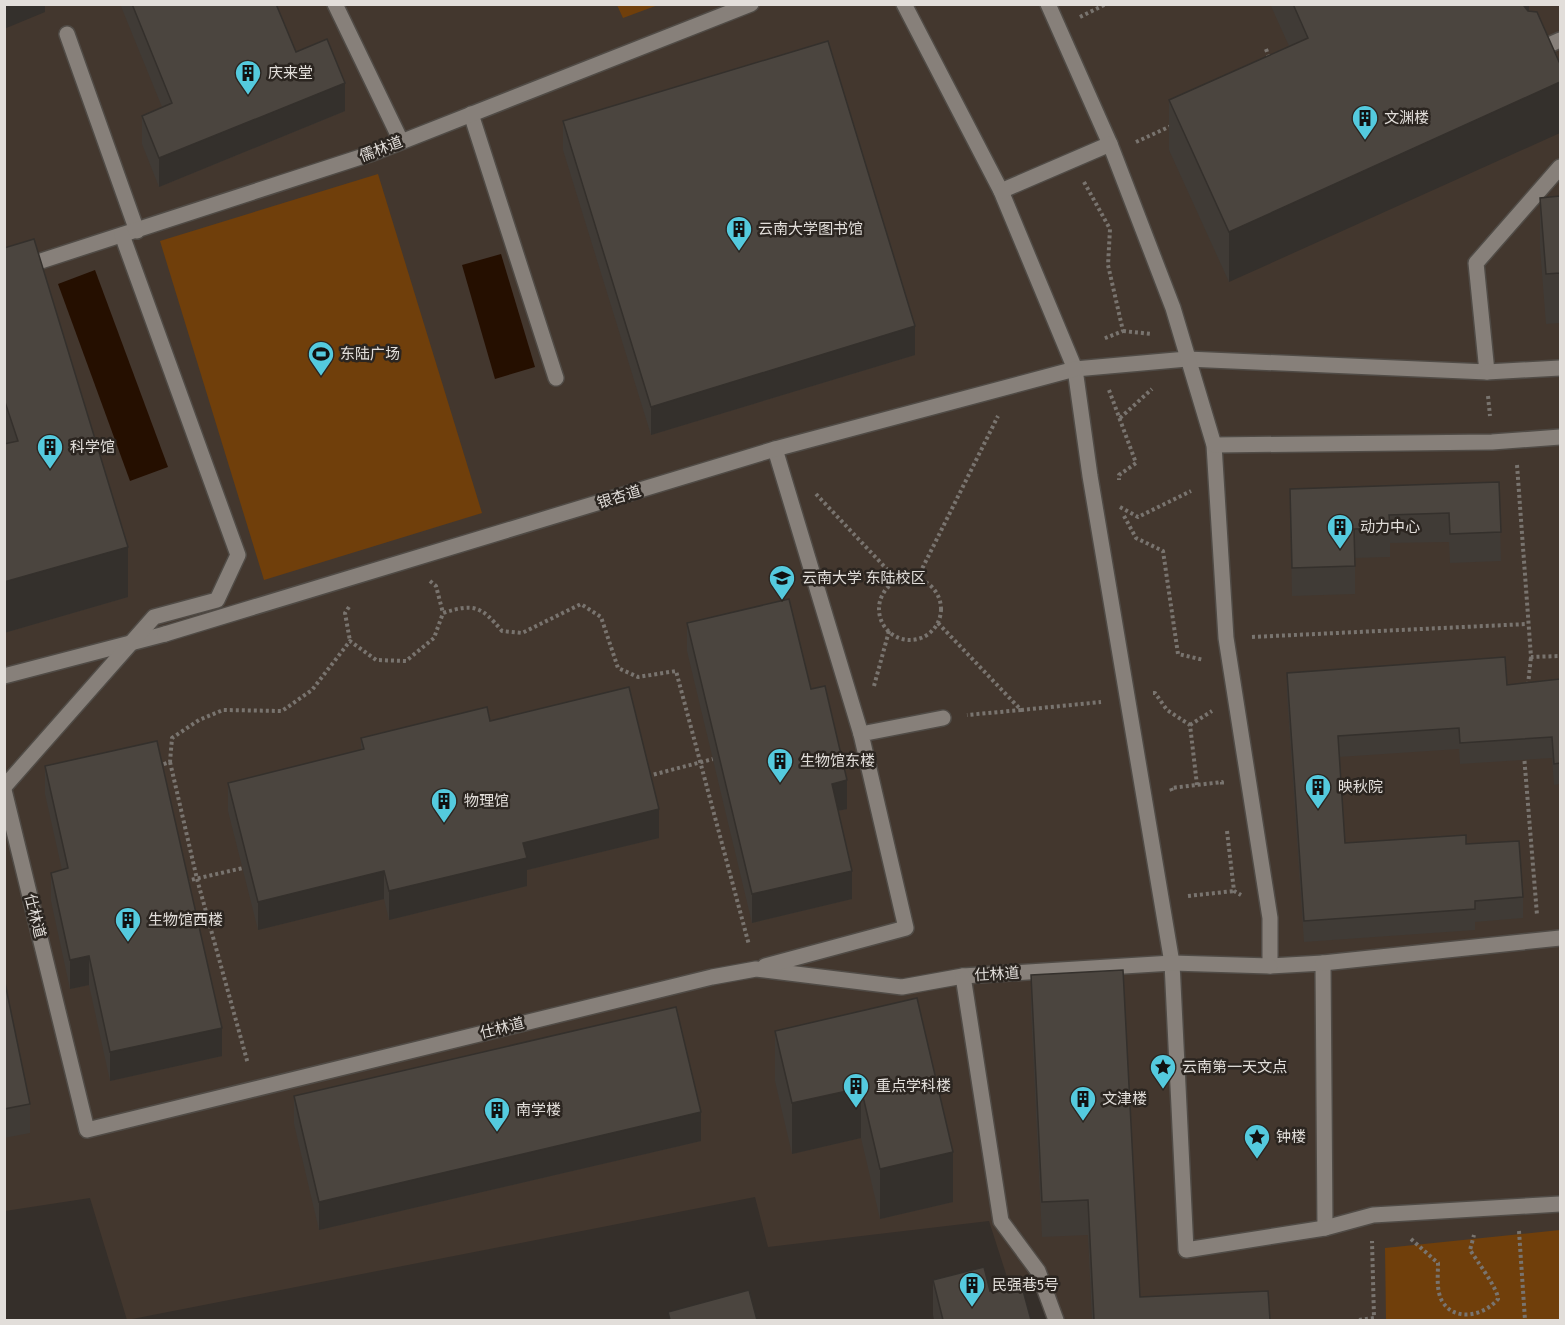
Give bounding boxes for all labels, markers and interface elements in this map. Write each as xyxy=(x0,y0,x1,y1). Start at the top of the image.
building icon: 庆来堂 xyxy=(233,58,263,96)
place label: 庆来堂 xyxy=(268,64,313,82)
building icon: 文渊楼 xyxy=(1350,103,1380,141)
place label: 文渊楼 xyxy=(1384,109,1429,127)
street label: 儒林道 xyxy=(357,133,405,165)
building icon: 云南大学图书馆 xyxy=(724,214,754,252)
place label: 云南大学图书馆 xyxy=(758,220,863,238)
sports icon: 东陆广场 xyxy=(306,339,336,377)
place label: 东陆广场 xyxy=(340,345,400,363)
building icon: 科学馆 xyxy=(35,432,65,470)
place label: 科学馆 xyxy=(70,438,115,456)
street label: 银杏道 xyxy=(595,482,643,512)
building icon: 动力中心 xyxy=(1325,512,1355,550)
place label: 动力中心 xyxy=(1360,518,1420,536)
school or university icon: 云南大学 东陆校区 xyxy=(767,563,797,601)
place label: 云南大学 东陆校区 xyxy=(802,569,926,587)
building icon: 生物馆东楼 xyxy=(765,746,795,784)
place label: 生物馆东楼 xyxy=(800,752,875,770)
building icon: 映秋院 xyxy=(1303,772,1333,810)
place label: 映秋院 xyxy=(1338,778,1383,796)
building icon: 物理馆 xyxy=(429,786,459,824)
place label: 物理馆 xyxy=(464,792,509,810)
street label: 仕林道 xyxy=(21,892,49,940)
building icon: 生物馆西楼 xyxy=(113,905,143,943)
place label: 生物馆西楼 xyxy=(148,911,223,929)
street label: 仕林道 xyxy=(974,964,1020,984)
street label: 仕林道 xyxy=(478,1014,526,1042)
place icon: 云南第一天文点 xyxy=(1148,1052,1178,1090)
place label: 云南第一天文点 xyxy=(1182,1058,1287,1076)
building icon: 重点学科楼 xyxy=(841,1071,871,1109)
place label: 重点学科楼 xyxy=(876,1077,951,1095)
building icon: 文津楼 xyxy=(1068,1084,1098,1122)
place label: 文津楼 xyxy=(1102,1090,1147,1108)
building icon: 南学楼 xyxy=(482,1095,512,1133)
place label: 南学楼 xyxy=(516,1101,561,1119)
place icon: 钟楼 xyxy=(1242,1122,1272,1160)
place label: 钟楼 xyxy=(1276,1128,1306,1146)
building icon: 民强巷5号 xyxy=(957,1270,987,1308)
place label: 民强巷5号 xyxy=(992,1276,1059,1294)

